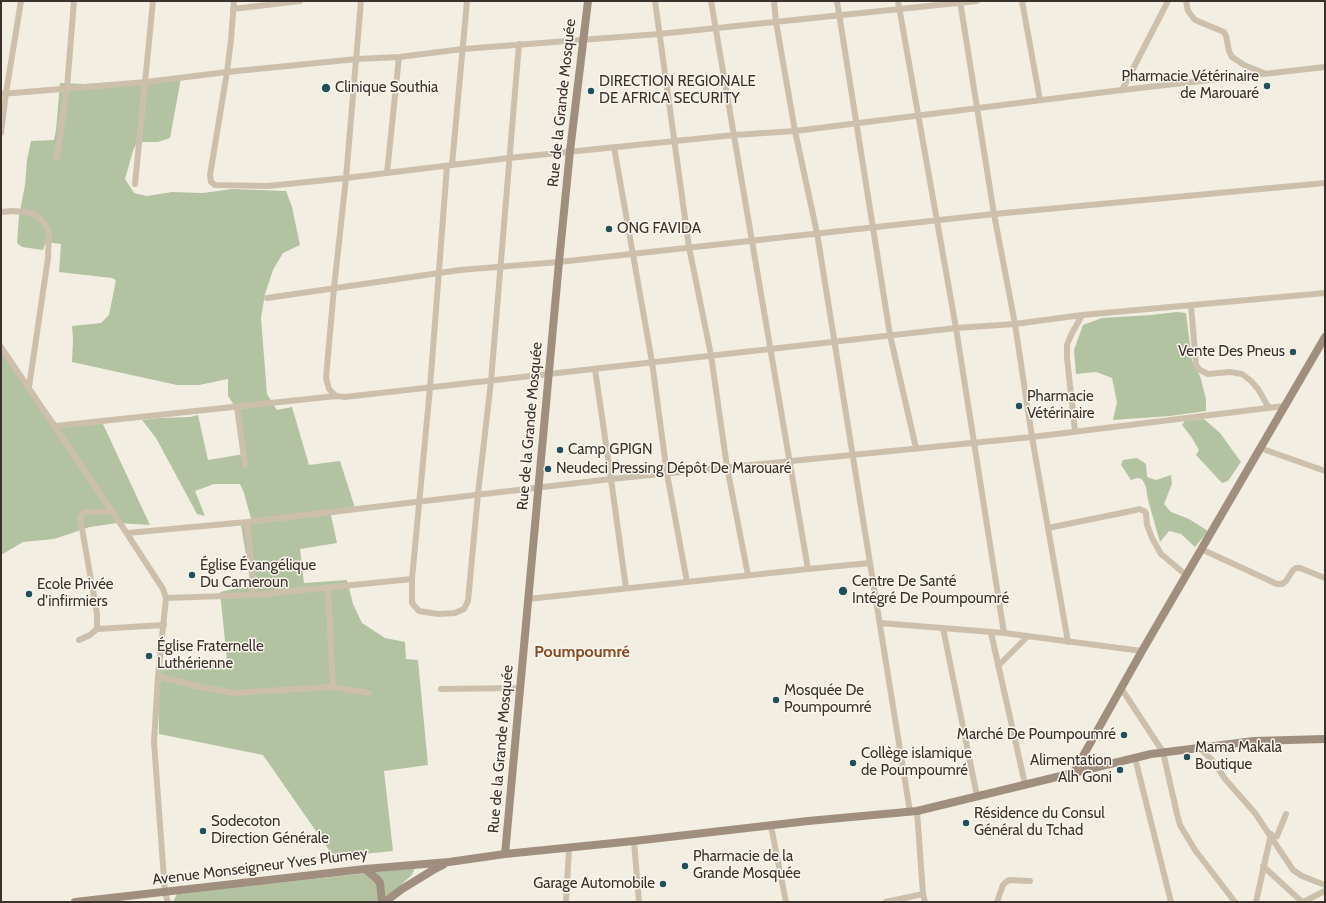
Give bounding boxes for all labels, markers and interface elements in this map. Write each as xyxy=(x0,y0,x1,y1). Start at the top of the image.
street label: Rue de la Grande Mosquée xyxy=(544,18,580,188)
place label: Pharmacie Vétérinaire de Marouaré xyxy=(1122,68,1259,103)
place label: DIRECTION REGIONALE DE AFRICA SECURITY xyxy=(599,73,756,108)
place label: Clinique Southia xyxy=(335,79,438,97)
marker: Pharmacie Vétérinaire de Marouaré xyxy=(1262,81,1272,91)
marker: Clinique Southia xyxy=(320,82,332,94)
marker: DIRECTION REGIONALE DE AFRICA SECURITY xyxy=(586,86,596,96)
place label: ONG FAVIDA xyxy=(617,220,701,238)
marker: ONG FAVIDA xyxy=(604,224,614,234)
street label: Rue de la Grande Mosquée xyxy=(514,341,546,511)
place label: Vente Des Pneus xyxy=(1178,343,1285,361)
marker: Vente Des Pneus xyxy=(1288,347,1298,357)
place label: Pharmacie Vétérinaire xyxy=(1027,388,1095,423)
marker: Pharmacie Vétérinaire xyxy=(1014,401,1024,411)
place label: Camp GPIGN xyxy=(568,441,652,459)
marker: Camp GPIGN xyxy=(555,445,565,455)
place label: Neudeci Pressing Dépôt De Marouaré xyxy=(556,460,791,478)
marker: Neudeci Pressing Dépôt De Marouaré xyxy=(543,464,553,474)
place label: Église Évangélique Du Cameroun xyxy=(200,557,316,592)
marker: Église Évangélique Du Cameroun xyxy=(187,570,197,580)
place label: Centre De Santé Intégré De Poumpoumré xyxy=(852,573,1009,608)
place label: Ecole Privée d'infirmiers xyxy=(37,576,114,611)
marker: Centre De Santé Intégré De Poumpoumré xyxy=(837,585,849,597)
marker: Ecole Privée d'infirmiers xyxy=(24,589,34,599)
place label: Église Fraternelle Luthérienne xyxy=(157,638,264,673)
district label: Poumpoumré xyxy=(534,642,630,662)
marker: Église Fraternelle Luthérienne xyxy=(144,651,154,661)
street label: Rue de la Grande Mosquée xyxy=(485,664,517,834)
place label: Mosquée De Poumpoumré xyxy=(784,682,871,717)
marker: Mosquée De Poumpoumré xyxy=(771,695,781,705)
place label: Marché De Poumpoumré xyxy=(957,726,1116,744)
marker: Marché De Poumpoumré xyxy=(1119,730,1129,740)
place label: Mama Makala Boutique xyxy=(1195,739,1282,774)
place label: Collège islamique de Poumpoumré xyxy=(861,745,972,780)
place label: Alimentation Alh Goni xyxy=(1030,752,1112,787)
marker: Mama Makala Boutique xyxy=(1182,752,1192,762)
marker: Collège islamique de Poumpoumré xyxy=(848,758,858,768)
marker: Alimentation Alh Goni xyxy=(1115,765,1125,775)
place label: Résidence du Consul Général du Tchad xyxy=(974,805,1105,840)
place label: Sodecoton Direction Générale xyxy=(211,813,329,848)
marker: Résidence du Consul Général du Tchad xyxy=(961,818,971,828)
marker: Sodecoton Direction Générale xyxy=(198,826,208,836)
street label: Avenue Monseigneur Yves Plumey xyxy=(151,845,369,889)
place label: Pharmacie de la Grande Mosquée xyxy=(693,848,801,883)
marker: Pharmacie de la Grande Mosquée xyxy=(680,861,690,871)
place label: Garage Automobile xyxy=(533,875,655,893)
marker: Garage Automobile xyxy=(658,879,668,889)

